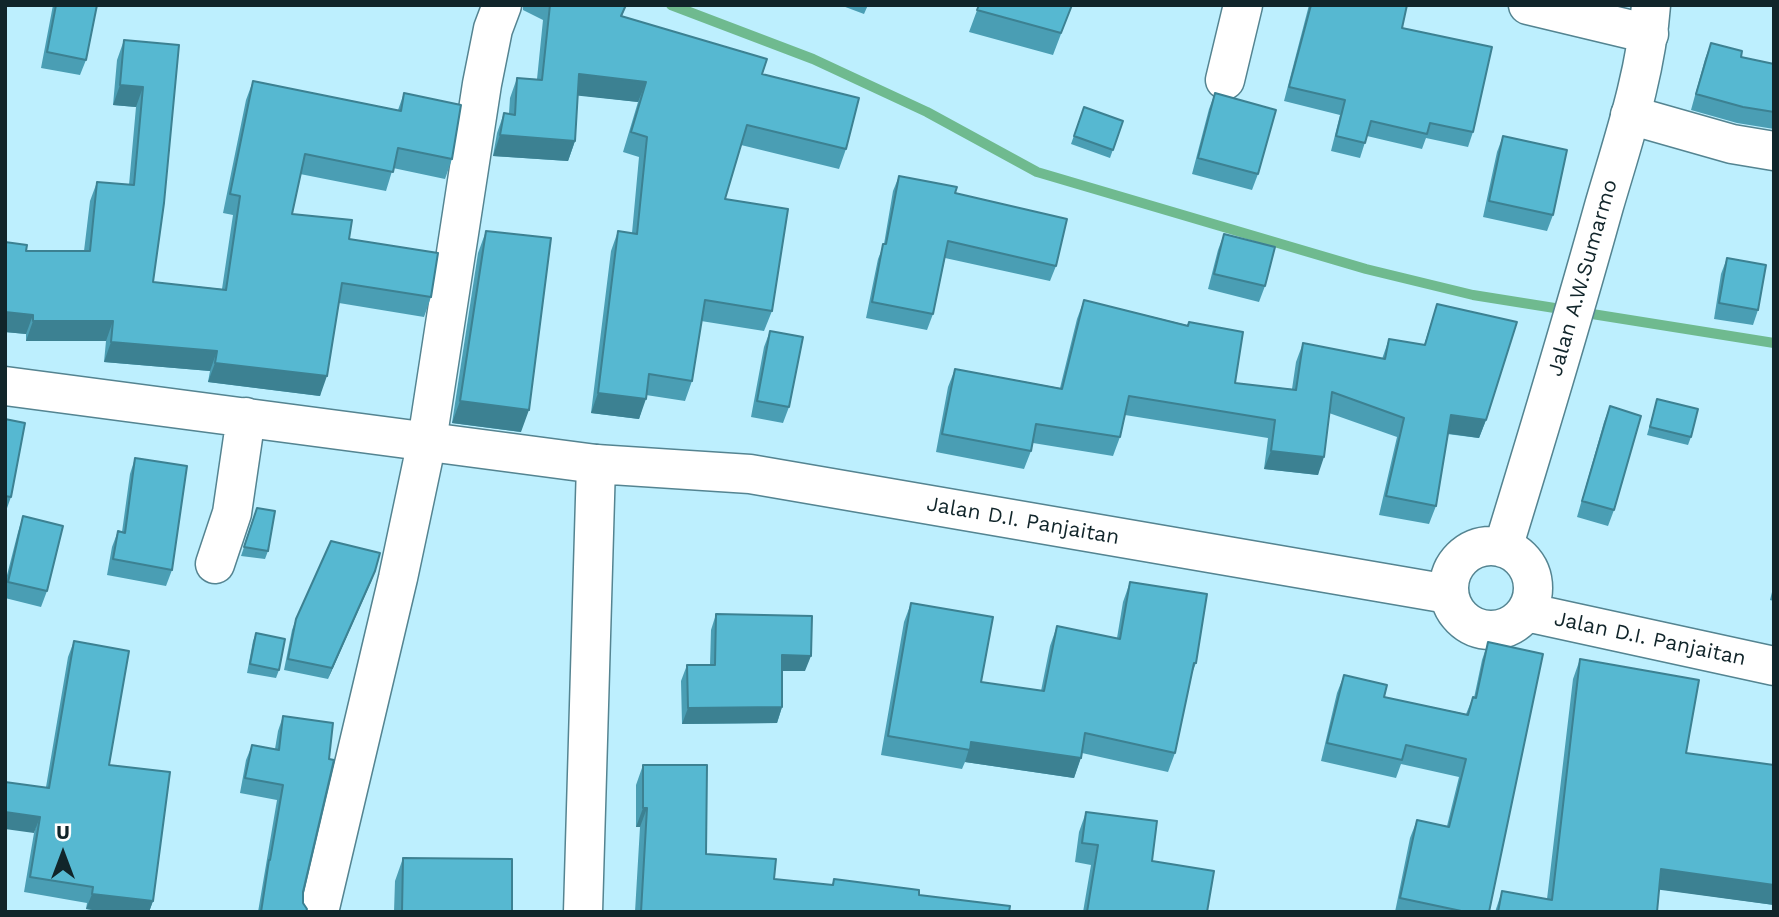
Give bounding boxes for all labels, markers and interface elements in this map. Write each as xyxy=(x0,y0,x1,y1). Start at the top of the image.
street label: Jalan A.W.Sumarmo xyxy=(1543,177,1623,379)
street label: Jalan D.I. Panjaitan xyxy=(925,492,1121,550)
street label: Jalan D.I. Panjaitan xyxy=(1552,606,1748,672)
north arrow xyxy=(28,819,98,889)
text: U xyxy=(56,821,70,844)

